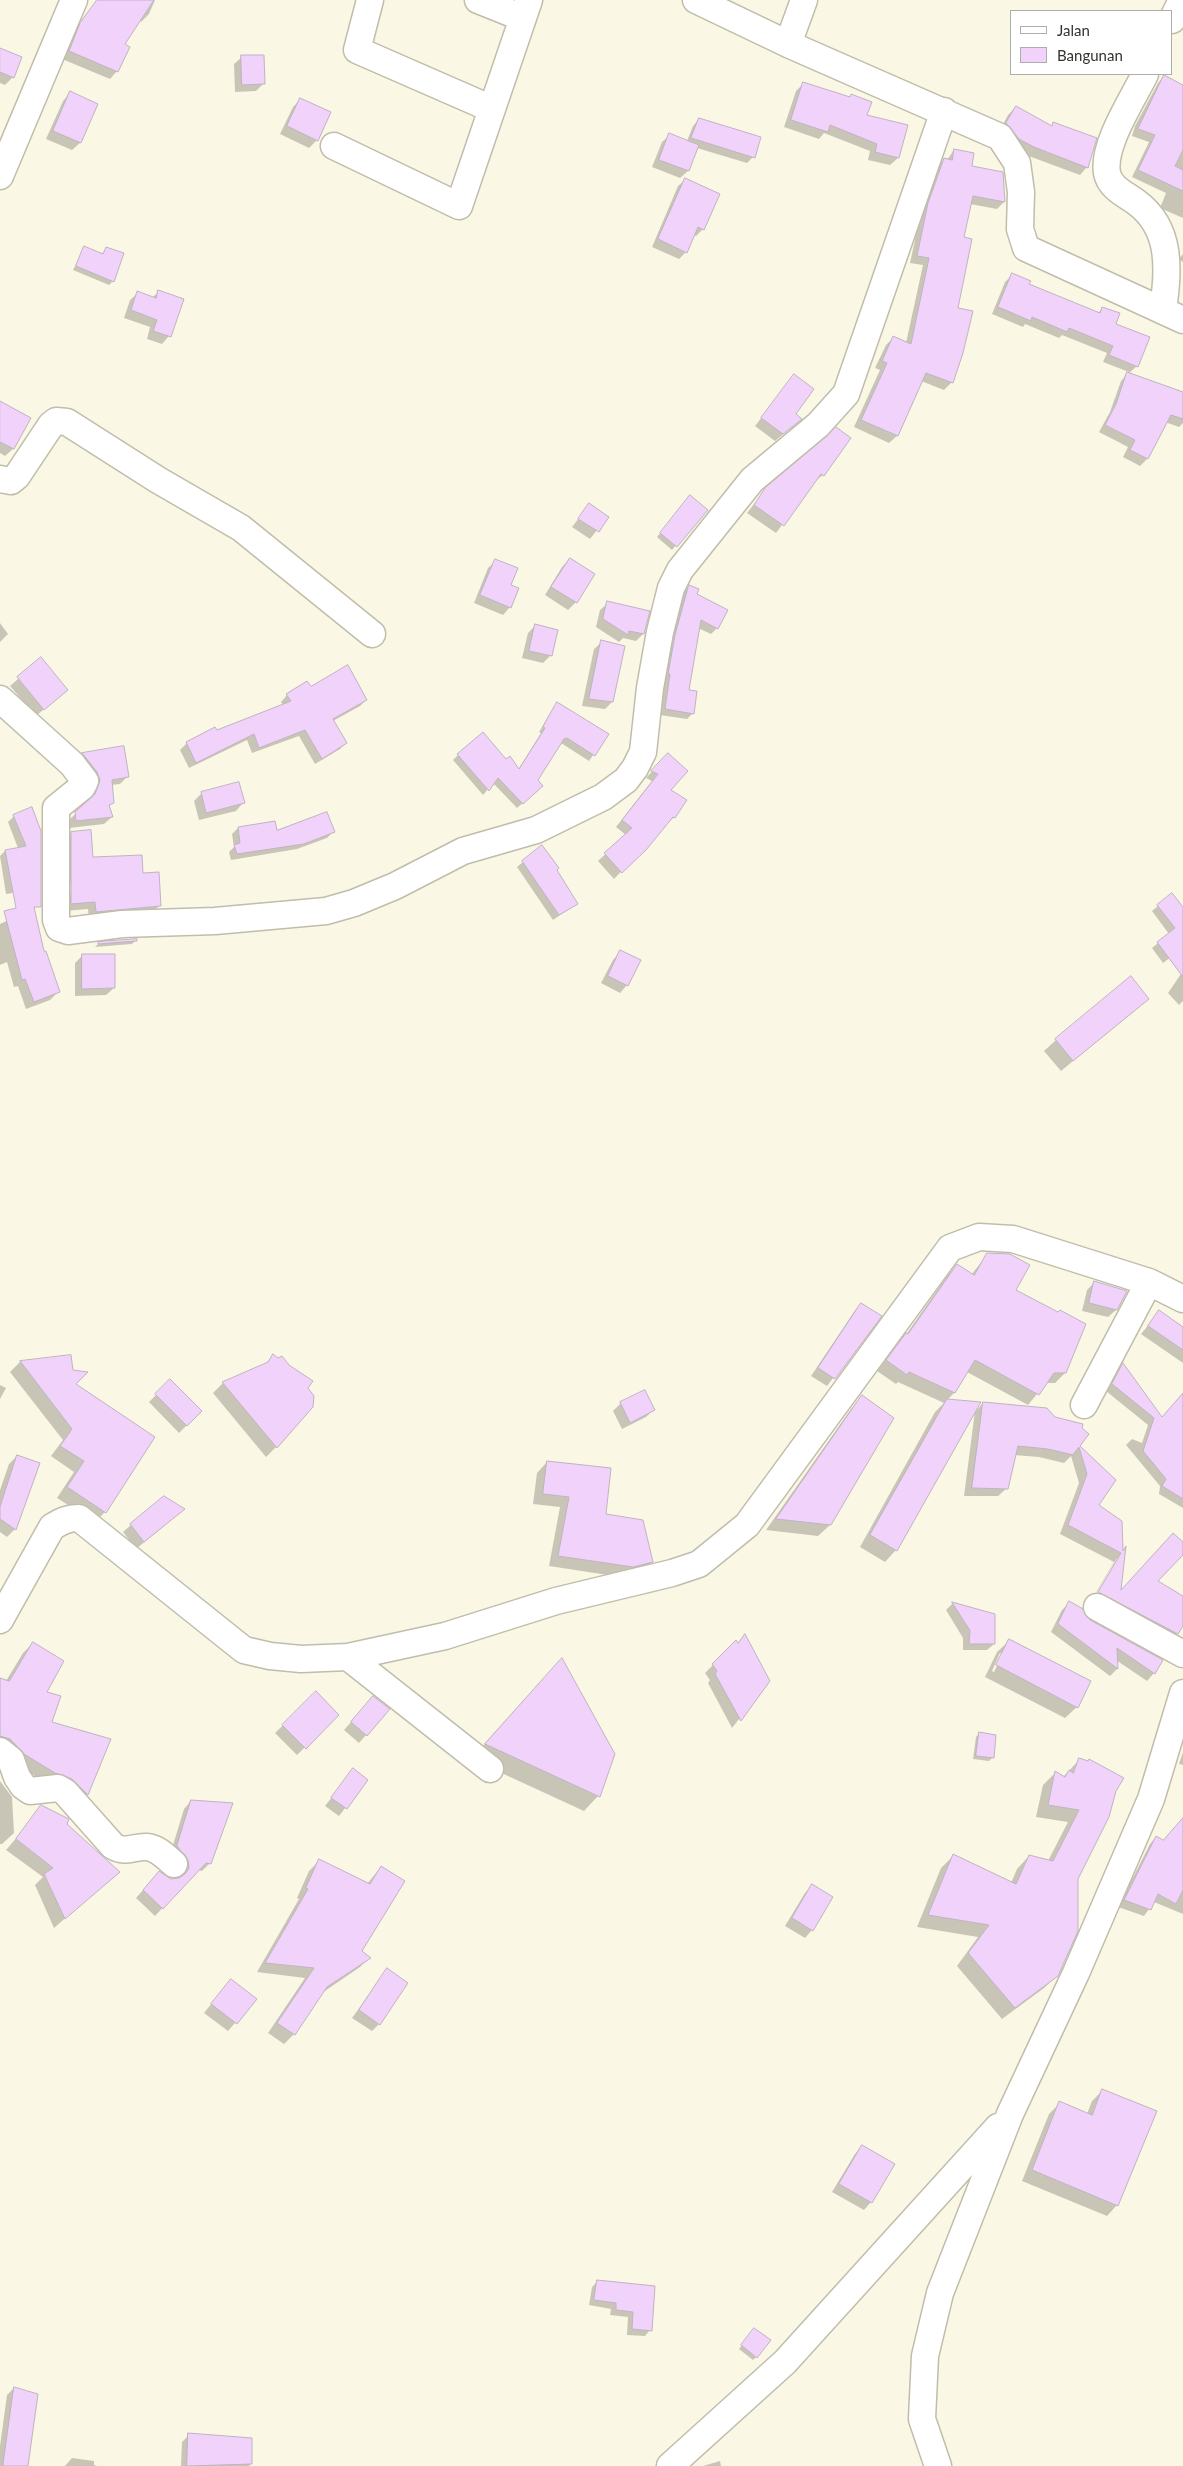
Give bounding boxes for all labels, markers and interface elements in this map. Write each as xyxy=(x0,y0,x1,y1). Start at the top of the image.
legend xyxy=(1010,10,1173,75)
text: Jalan xyxy=(1057,21,1090,39)
text: Bangunan xyxy=(1057,46,1123,64)

